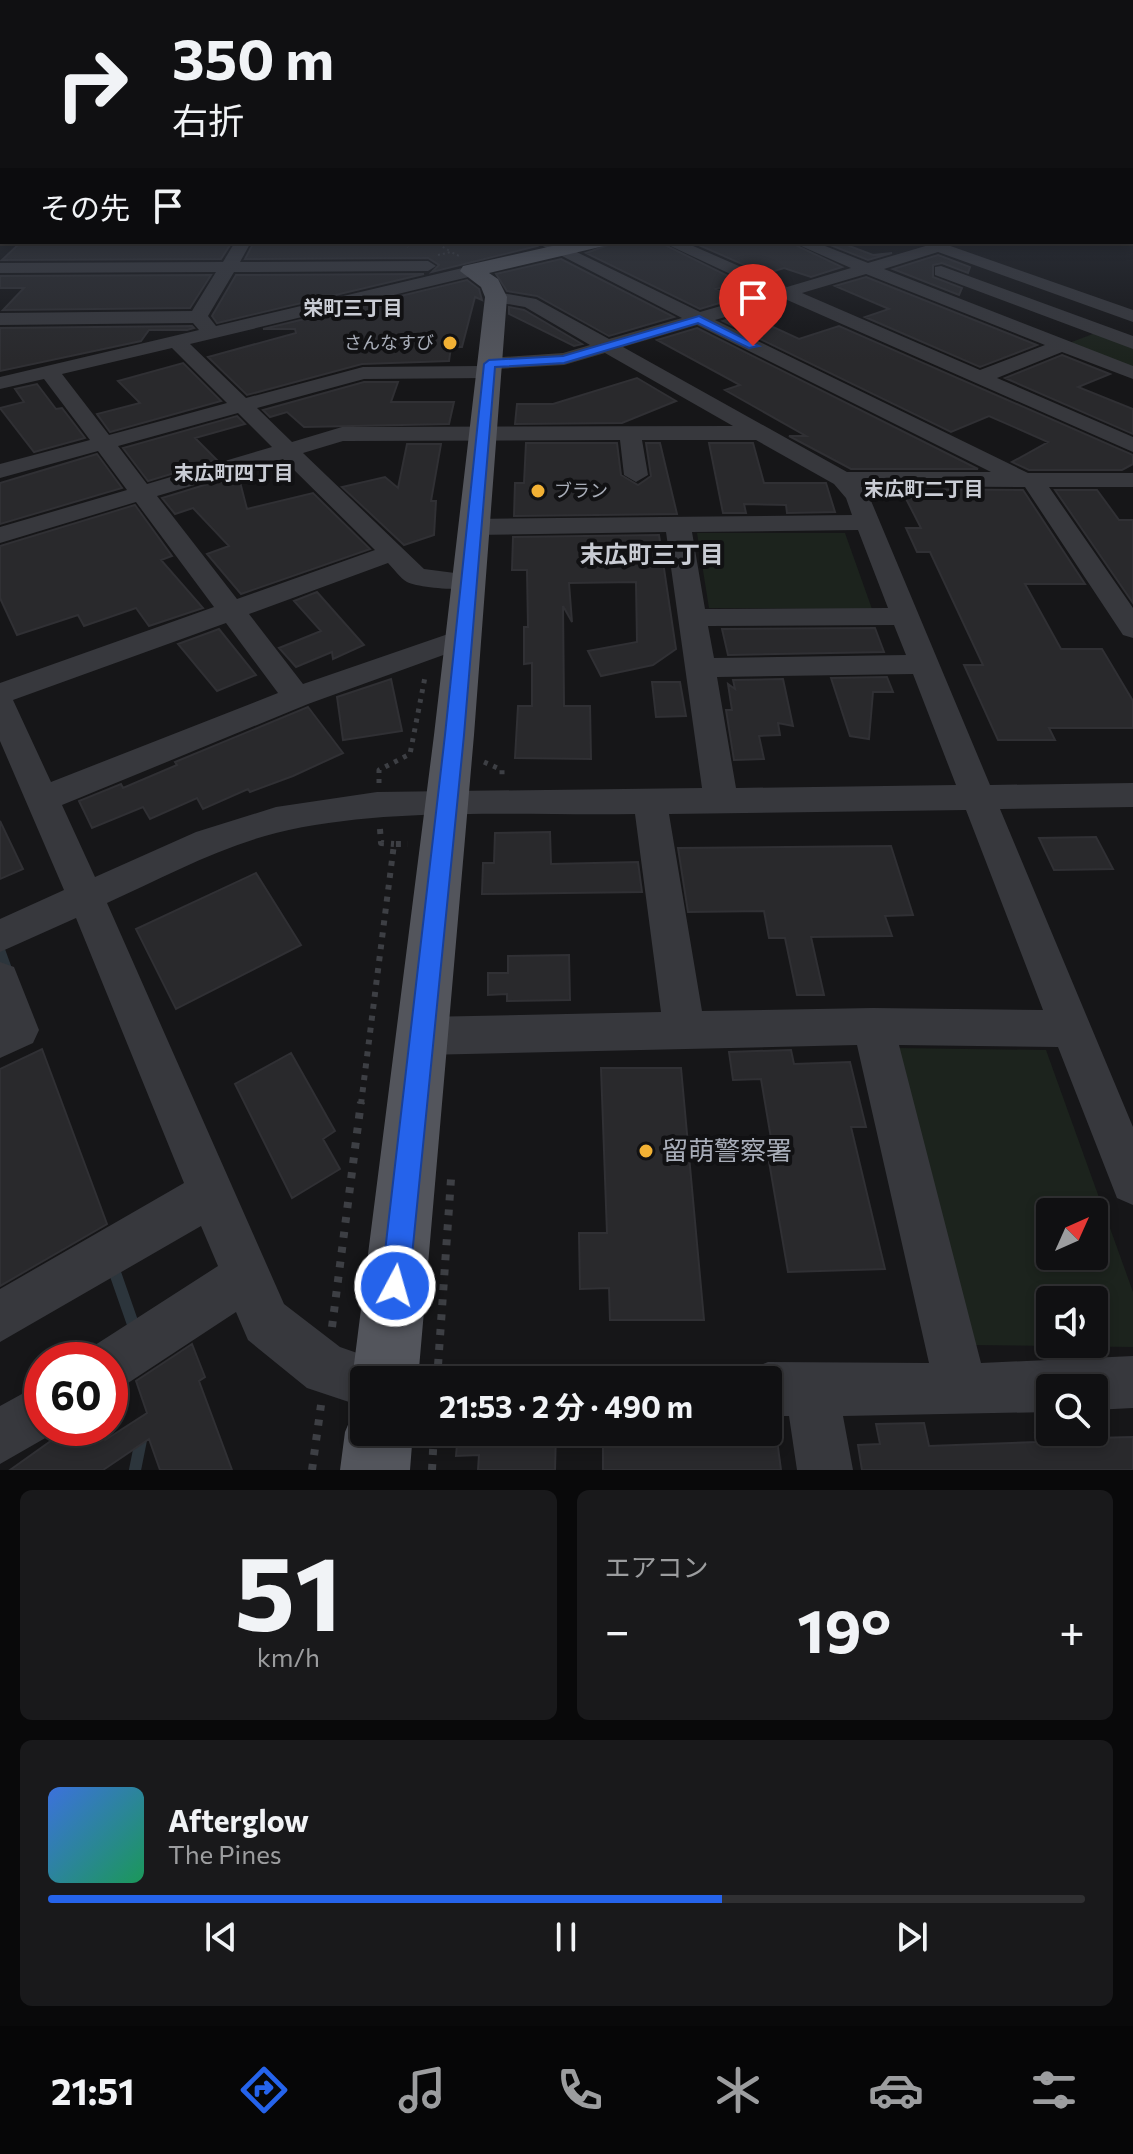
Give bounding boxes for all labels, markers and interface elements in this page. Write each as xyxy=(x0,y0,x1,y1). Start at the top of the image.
text: 350 m xyxy=(172,23,334,92)
icon: right xyxy=(40,32,144,136)
text: 右折 xyxy=(172,97,244,141)
icon: arrive xyxy=(146,184,190,228)
text: その先 xyxy=(40,188,130,225)
pin xyxy=(719,264,787,346)
icon: arrive xyxy=(731,276,775,320)
district label: 栄町三丁目 xyxy=(303,295,403,319)
place label: さんなすび xyxy=(344,331,434,353)
marker: さんなすび xyxy=(441,334,459,352)
district label: 末広町四丁目 xyxy=(174,460,294,484)
district label: 末広町二丁目 xyxy=(864,476,984,500)
place label: ブラン xyxy=(554,479,608,501)
marker: ブラン xyxy=(529,482,547,500)
district label: 末広町三丁目 xyxy=(580,539,724,568)
place label: 留萌警察署 xyxy=(662,1134,792,1165)
marker: 留萌警察署 xyxy=(637,1142,655,1160)
north arrow xyxy=(1036,1198,1108,1270)
map controls xyxy=(1036,1198,1108,1446)
position arrow xyxy=(353,1244,437,1328)
button: sound xyxy=(1036,1286,1108,1358)
speed limit sign: 60 xyxy=(24,1342,128,1446)
button: search xyxy=(1036,1374,1108,1446)
text: 21:53 · 2 分 · 490 m xyxy=(439,1387,693,1424)
text: 51 xyxy=(234,1525,342,1652)
text: エアコン xyxy=(605,1551,709,1582)
text: 19° xyxy=(797,1592,891,1665)
text: − xyxy=(605,1602,630,1656)
text: + xyxy=(1059,1602,1085,1656)
text: km/h xyxy=(257,1641,320,1672)
text: Afterglow xyxy=(168,1801,309,1838)
text: The Pines xyxy=(168,1838,282,1869)
icon: previous xyxy=(199,1915,243,1959)
icon: pause xyxy=(544,1915,588,1959)
icon: next xyxy=(890,1915,934,1959)
icon: directions xyxy=(236,2062,292,2118)
icon: music xyxy=(394,2062,450,2118)
icon: phone xyxy=(552,2062,608,2118)
icon: climate xyxy=(710,2062,766,2118)
icon: car xyxy=(868,2062,924,2118)
icon: filters xyxy=(1026,2062,1082,2118)
text: 21:51 xyxy=(51,2068,135,2112)

